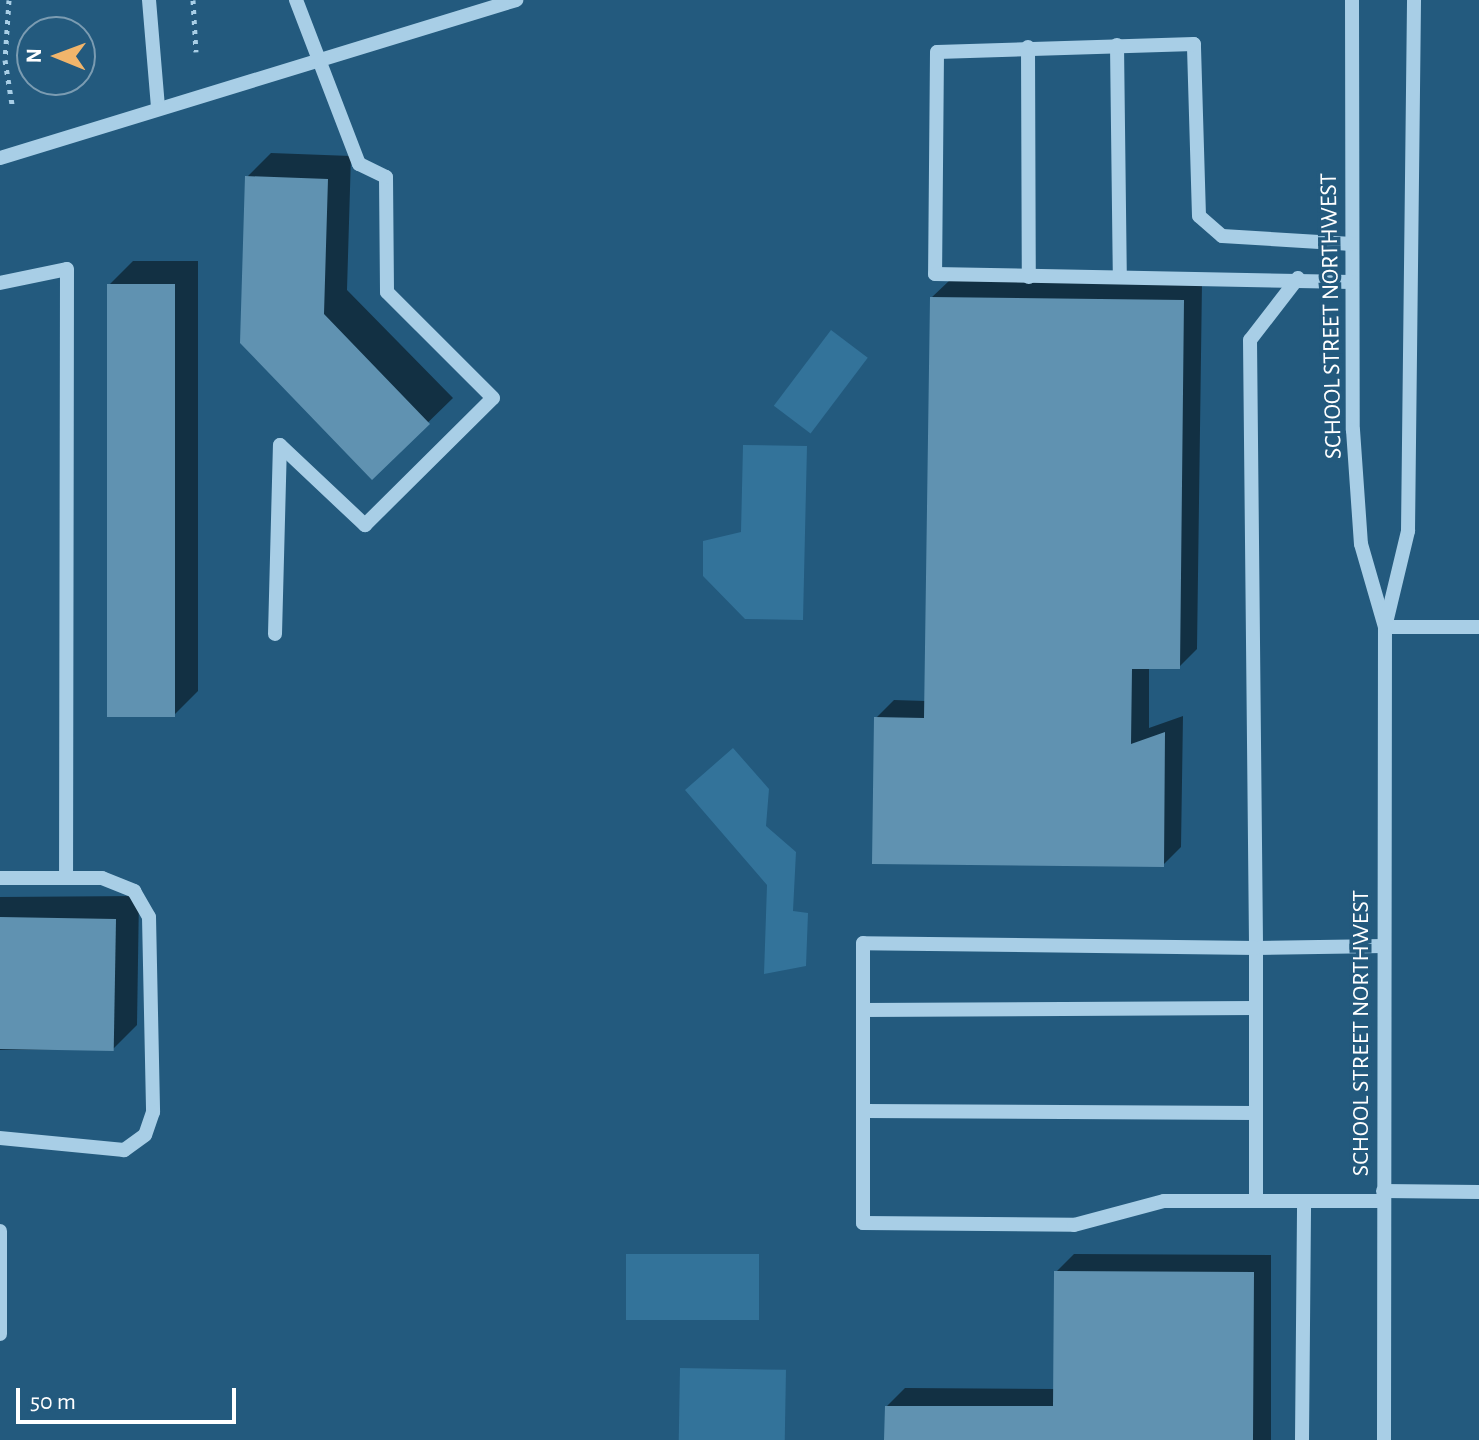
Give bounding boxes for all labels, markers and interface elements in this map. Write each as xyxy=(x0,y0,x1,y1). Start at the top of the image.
north arrow xyxy=(16,16,96,96)
text: N xyxy=(23,48,45,63)
street label: SCHOOL STREET NORTHWEST xyxy=(1315,173,1349,459)
street label: SCHOOL STREET NORTHWEST xyxy=(1348,890,1376,1176)
scale bar xyxy=(20,1372,240,1422)
text: 50 m xyxy=(30,1390,76,1414)

